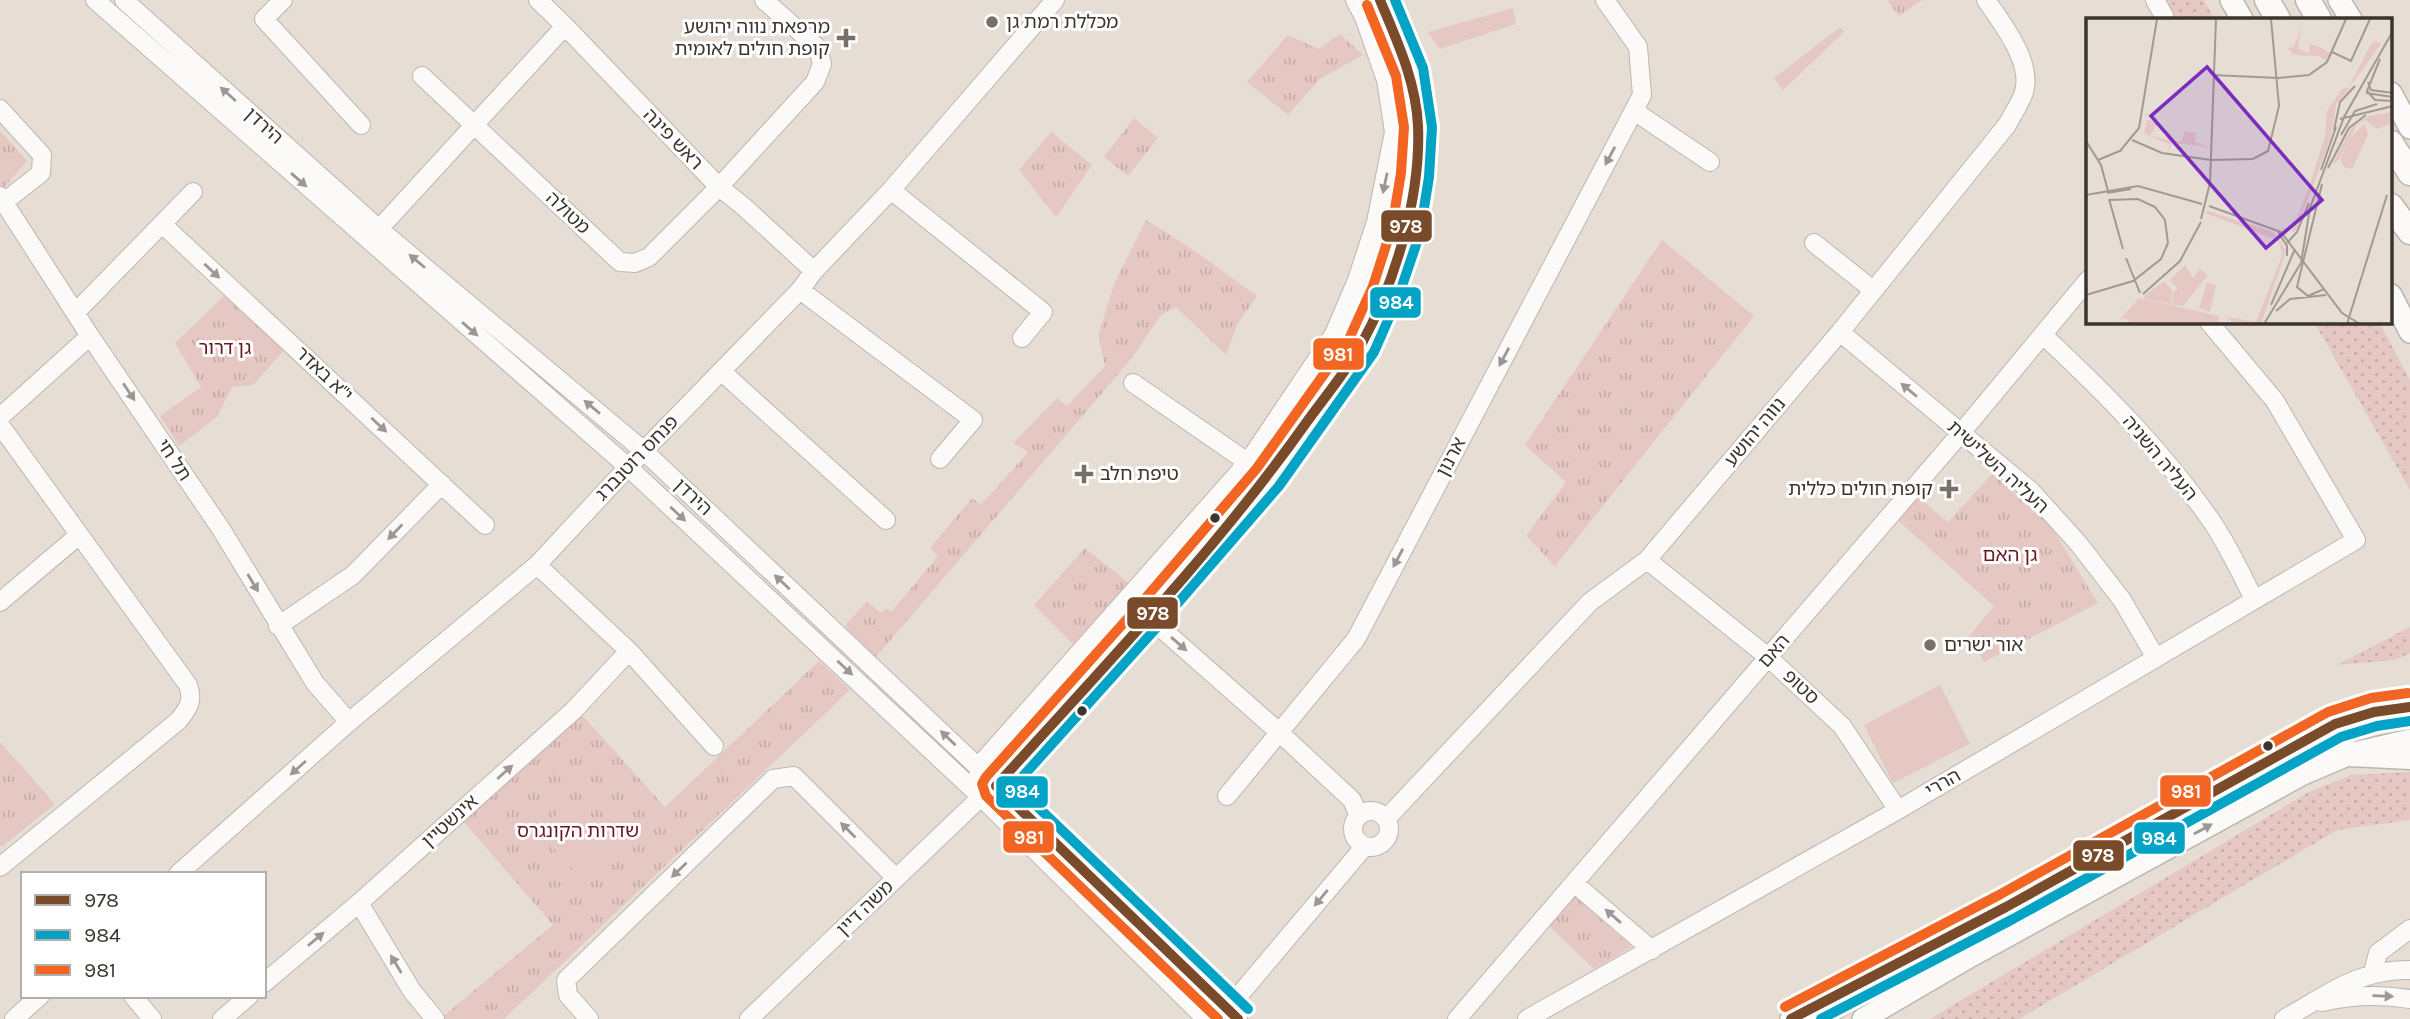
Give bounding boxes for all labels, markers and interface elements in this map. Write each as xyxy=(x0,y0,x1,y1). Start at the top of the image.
place label: מכללת רמת גן xyxy=(1006,11,1118,33)
marker: מכללת רמת גן xyxy=(984,14,1000,30)
place label: מרפאת נווה יהושע קופת חולים לאומית xyxy=(675,16,830,60)
inset map xyxy=(2086,18,2392,324)
marker: מרפאת נווה יהושע קופת חולים לאומית xyxy=(836,28,856,48)
one-way arrow xyxy=(220,87,237,102)
street label: הירדן xyxy=(240,103,288,149)
street label: ראש פינה xyxy=(639,104,707,174)
one-way arrow xyxy=(1605,146,1616,166)
one-way arrow xyxy=(290,172,307,187)
one-way arrow xyxy=(1379,172,1390,194)
street label: מטולה xyxy=(541,187,595,239)
line badge: 978 xyxy=(1380,209,1433,243)
text: 978 xyxy=(1389,216,1423,238)
one-way arrow xyxy=(409,254,426,269)
one-way arrow xyxy=(203,262,220,278)
line badge: 984 xyxy=(1369,286,1422,319)
text: 984 xyxy=(1378,292,1414,314)
one-way arrow xyxy=(461,321,478,337)
park label: גן דרור xyxy=(199,337,251,359)
line badge: 981 xyxy=(1312,337,1365,371)
street label: י"א באדר xyxy=(291,342,357,406)
text: 981 xyxy=(1323,344,1353,366)
one-way arrow xyxy=(1498,347,1510,367)
one-way arrow xyxy=(1900,382,1918,397)
one-way arrow xyxy=(122,383,136,401)
street label: נווה יהושע xyxy=(1720,393,1790,471)
one-way arrow xyxy=(583,400,600,415)
street label: פנחס רוטנברג xyxy=(591,411,683,505)
street label: העליה השניה xyxy=(2118,411,2202,505)
street label: העליה השלישית xyxy=(1943,416,2053,518)
one-way arrow xyxy=(370,417,388,433)
street label: ארנון xyxy=(1432,434,1470,480)
street label: תל חי xyxy=(152,435,196,485)
place label: טיפת חלב xyxy=(1100,463,1179,485)
marker: טיפת חלב xyxy=(1074,464,1094,484)
street label: הירדן xyxy=(670,474,716,520)
place label: קופת חולים כללית xyxy=(1788,478,1933,500)
marker: קופת חולים כללית xyxy=(1939,479,1959,499)
one-way arrow xyxy=(669,505,686,521)
unlabelled marker xyxy=(1208,511,1222,525)
one-way arrow xyxy=(386,524,403,541)
park label: גן האם xyxy=(1983,544,2037,566)
one-way arrow xyxy=(1392,549,1404,568)
one-way arrow xyxy=(246,573,259,592)
one-way arrow xyxy=(774,574,791,590)
line badge: 978 xyxy=(1126,596,1179,630)
text: 978 xyxy=(1136,603,1170,625)
street label: האם xyxy=(1754,630,1794,672)
place label: אור ישרים xyxy=(1944,634,2023,656)
one-way arrow xyxy=(1170,636,1188,652)
marker: אור ישרים xyxy=(1922,637,1938,653)
one-way arrow xyxy=(836,660,853,676)
street label: סטופ xyxy=(1779,665,1823,709)
unlabelled marker xyxy=(1075,704,1089,718)
one-way arrow xyxy=(939,730,956,746)
unlabelled marker xyxy=(2261,739,2275,753)
one-way arrow xyxy=(289,760,307,776)
one-way arrow xyxy=(496,764,514,780)
street label: הררי xyxy=(1921,764,1965,802)
line badge: 981 xyxy=(2159,774,2212,808)
line badge: 984 xyxy=(995,775,1049,809)
text: 984 xyxy=(1004,781,1040,803)
text: 981 xyxy=(2171,781,2201,803)
street label: אינשטיין xyxy=(417,790,483,852)
park label: שדרות הקונגרס xyxy=(517,820,639,842)
line badge: 981 xyxy=(1002,820,1055,854)
line badge: 984 xyxy=(2133,821,2186,855)
one-way arrow xyxy=(840,822,856,839)
one-way arrow xyxy=(2193,823,2213,835)
text: 981 xyxy=(1014,827,1044,849)
text: 984 xyxy=(2141,828,2177,850)
line badge: 978 xyxy=(2072,839,2125,872)
text: 978 xyxy=(2081,845,2115,867)
one-way arrow xyxy=(671,862,688,878)
legend xyxy=(21,872,266,998)
street label: משה דיין xyxy=(832,876,898,940)
text: 978 xyxy=(84,888,119,912)
one-way arrow xyxy=(1313,889,1328,907)
one-way arrow xyxy=(1604,908,1622,924)
text: 984 xyxy=(84,923,121,947)
one-way arrow xyxy=(308,932,325,947)
one-way arrow xyxy=(390,954,402,973)
text: 981 xyxy=(84,958,116,982)
one-way arrow xyxy=(2372,991,2394,1002)

